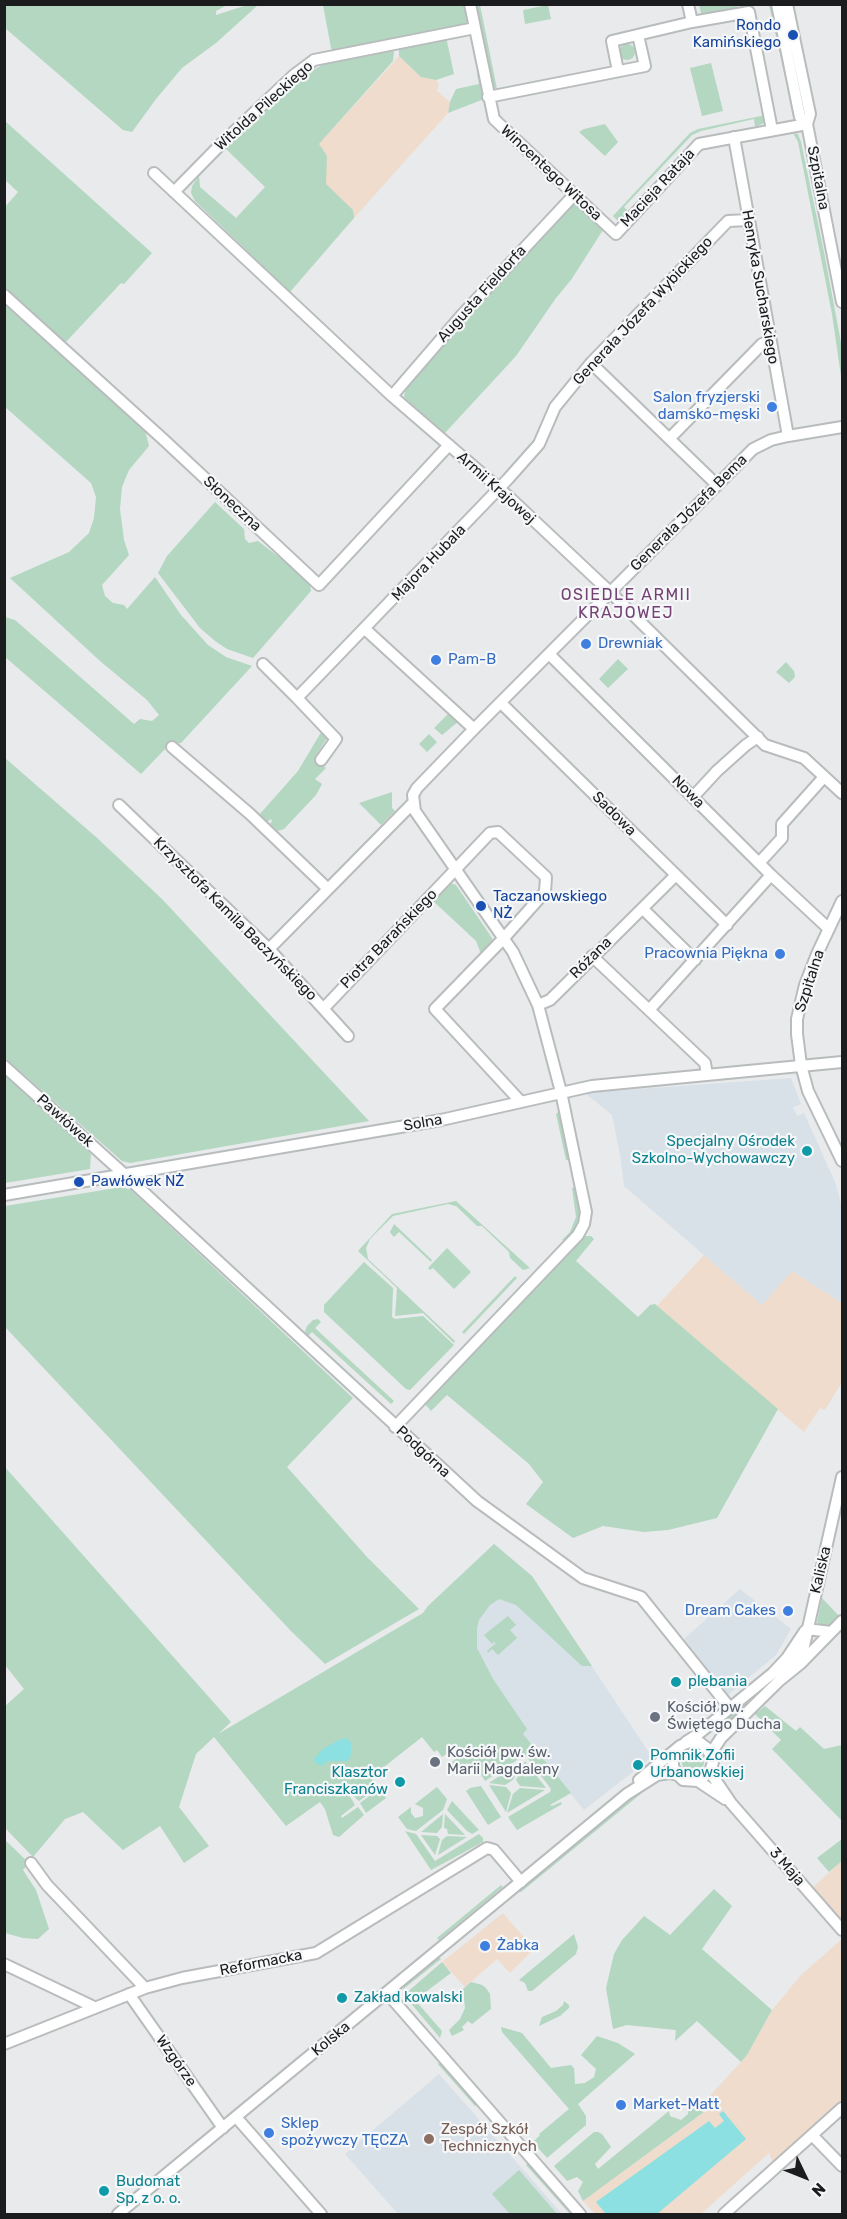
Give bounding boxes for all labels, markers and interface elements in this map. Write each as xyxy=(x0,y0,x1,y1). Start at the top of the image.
place label: Rondo Kamińskiego xyxy=(693,17,781,52)
marker: Rondo Kamińskiego xyxy=(786,28,800,42)
street label: Witolda Pileckiego xyxy=(211,57,317,155)
street label: Wincentego Witosa xyxy=(497,121,605,225)
street label: Macieja Rataja xyxy=(617,145,699,231)
street label: Szpitalna xyxy=(803,145,833,211)
street label: Henryka Sucharskiego xyxy=(738,208,782,366)
street label: Generała Józefa Wybickiego xyxy=(570,233,716,389)
street label: Augusta Fieldorfa xyxy=(434,242,530,346)
place label: Salon fryzjerski damsko-męski xyxy=(653,389,760,424)
marker: Salon fryzjerski damsko-męski xyxy=(765,400,779,414)
street label: Armii Krajowej xyxy=(453,448,539,528)
street label: Generała Józefa Bema xyxy=(627,451,751,575)
street label: Słoneczna xyxy=(199,473,265,535)
street label: Majora Hubala xyxy=(388,521,470,605)
district label: OSIEDLE ARMII KRAJOWEJ xyxy=(561,585,691,623)
place label: Drewniak xyxy=(598,635,663,653)
marker: Drewniak xyxy=(579,637,593,651)
place label: Pam-B xyxy=(448,651,496,669)
marker: Pam-B xyxy=(429,653,443,667)
street label: Nowa xyxy=(668,772,708,812)
street label: Sadowa xyxy=(588,788,640,840)
street label: Krzysztofa Kamila Baczyńskiego xyxy=(149,833,321,1005)
street label: Piotra Barańskiego xyxy=(337,885,441,993)
place label: Taczanowskiego NŻ xyxy=(493,888,607,923)
marker: Taczanowskiego NŻ xyxy=(474,899,488,913)
street label: Różana xyxy=(566,933,616,983)
place label: Pracownia Piękna xyxy=(644,945,768,963)
marker: Pracownia Piękna xyxy=(773,947,787,961)
street label: Szpitalna xyxy=(791,947,829,1015)
street label: Pawłówek xyxy=(33,1091,97,1151)
street label: Solna xyxy=(402,1111,444,1135)
place label: Specjalny Ośrodek Szkolno-Wychowawczy xyxy=(632,1133,795,1168)
marker: Specjalny Ośrodek Szkolno-Wychowawczy xyxy=(800,1144,814,1158)
place label: Pawłówek NŻ xyxy=(91,1173,184,1191)
marker: Pawłówek NŻ xyxy=(72,1175,86,1189)
street label: Podgórna xyxy=(392,1422,454,1482)
street label: Kaliska xyxy=(807,1545,835,1595)
place label: Dream Cakes xyxy=(685,1602,776,1620)
marker: Dream Cakes xyxy=(781,1604,795,1618)
place label: plebania xyxy=(688,1673,747,1691)
marker: plebania xyxy=(669,1675,683,1689)
place label: Kościół pw. Świętego Ducha xyxy=(667,1699,781,1734)
marker: Kościół pw. Świętego Ducha xyxy=(648,1710,662,1724)
place label: Kościół pw. św. Marii Magdaleny xyxy=(447,1744,559,1779)
place label: Pomnik Zofii Urbanowskiej xyxy=(650,1747,744,1782)
marker: Kościół pw. św. Marii Magdaleny xyxy=(428,1755,442,1769)
marker: Pomnik Zofii Urbanowskiej xyxy=(631,1758,645,1772)
place label: Klasztor Franciszkanów xyxy=(284,1764,388,1799)
marker: Klasztor Franciszkanów xyxy=(393,1775,407,1789)
street label: 3 Maja xyxy=(765,1844,809,1890)
place label: Żabka xyxy=(497,1937,539,1955)
marker: Żabka xyxy=(478,1939,492,1953)
street label: Reformacka xyxy=(218,1946,304,1980)
place label: Zakład kowalski xyxy=(354,1989,463,2007)
marker: Zakład kowalski xyxy=(335,1991,349,2005)
street label: Kolska xyxy=(308,2018,354,2060)
street label: Wzgórze xyxy=(152,2032,200,2090)
place label: Market-Matt xyxy=(633,2096,719,2114)
marker: Market-Matt xyxy=(614,2098,628,2112)
place label: Sklep spożywczy TĘCZA xyxy=(281,2115,408,2150)
place label: Zespół Szkół Technicznych xyxy=(441,2121,537,2156)
marker: Sklep spożywczy TĘCZA xyxy=(262,2126,276,2140)
marker: Zespół Szkół Technicznych xyxy=(422,2132,436,2146)
north arrow xyxy=(775,2147,835,2207)
place label: Budomat Sp. z o. o. xyxy=(116,2173,181,2208)
text: N xyxy=(808,2179,829,2200)
marker: Budomat Sp. z o. o. xyxy=(97,2184,111,2198)

